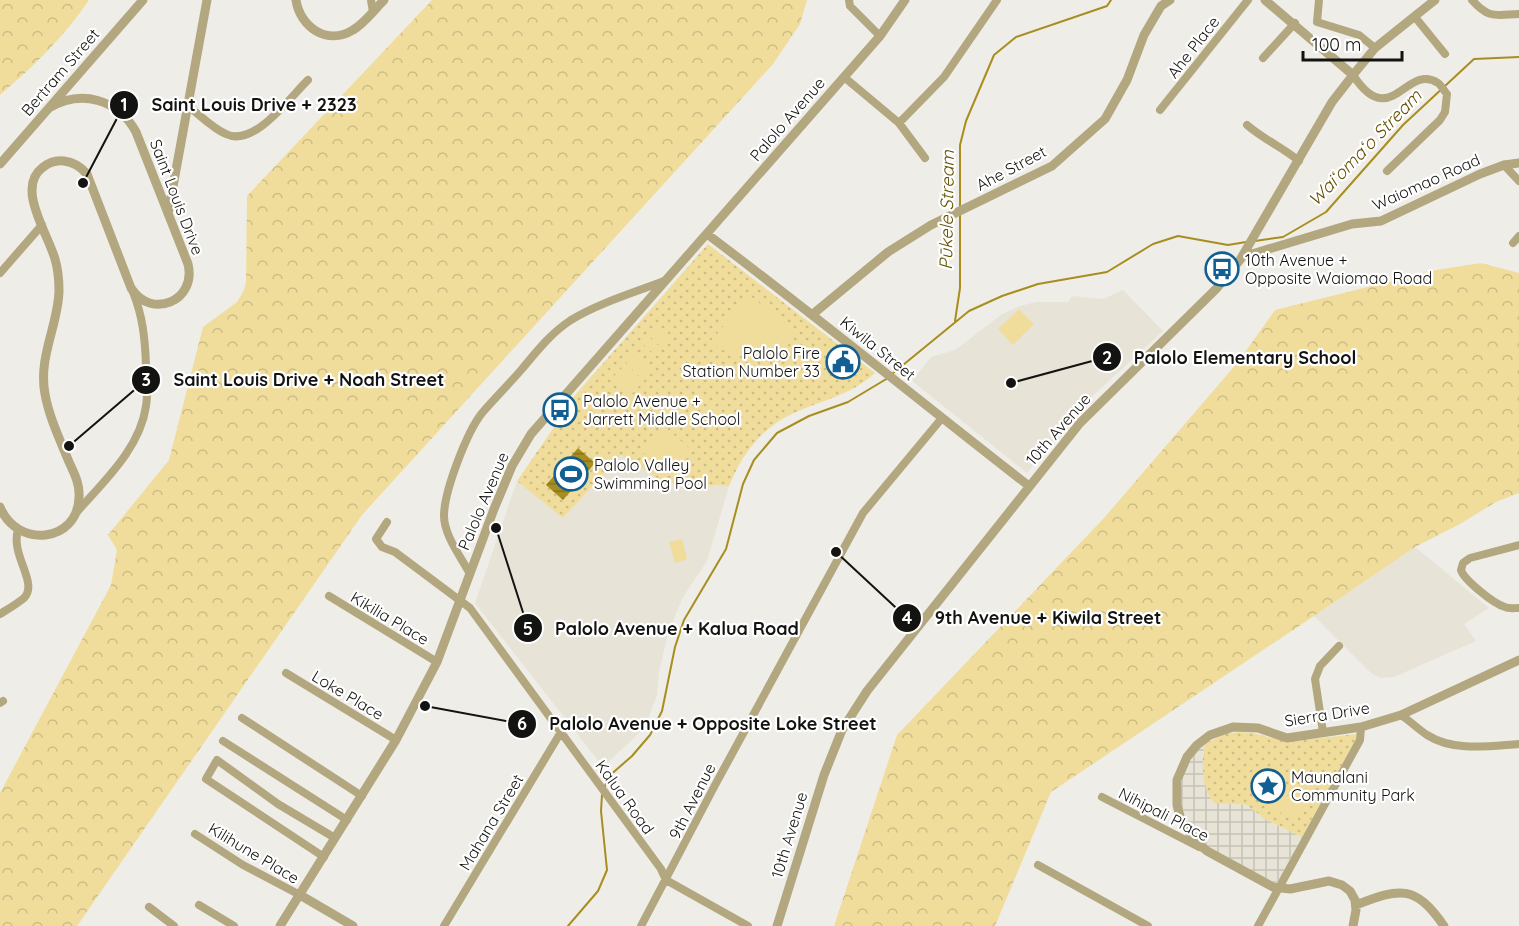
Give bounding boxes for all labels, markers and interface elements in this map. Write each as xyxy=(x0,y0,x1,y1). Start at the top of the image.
street label: Ahe Place xyxy=(1163,12,1223,82)
street label: Bertram Street xyxy=(17,24,103,120)
scale bar xyxy=(1303,24,1402,62)
text: 100 m xyxy=(1312,33,1361,56)
street label: Palolo Avenue xyxy=(745,73,829,165)
water label: Waiʻomaʻo Stream xyxy=(1303,84,1427,211)
callout: Saint Louis Drive + 2323 xyxy=(109,87,368,123)
text: 1 xyxy=(120,93,128,116)
text: Saint Louis Drive + 2323 xyxy=(151,93,357,116)
street label: Saint Louis Drive xyxy=(146,136,208,258)
street label: Ahe Street xyxy=(972,141,1050,195)
water label: Pūkele Stream xyxy=(934,149,959,270)
street label: Waiomao Road xyxy=(1369,149,1483,215)
place label: 10th Avenue + Opposite Waiomao Road xyxy=(1245,250,1432,288)
bus stop icon: 10th Avenue + Opposite Waiomao Road xyxy=(1204,251,1240,287)
street label: Kiwila Street xyxy=(836,312,920,384)
callout: Palolo Elementary School xyxy=(1092,339,1368,375)
place label: Palolo Fire Station Number 33 xyxy=(682,343,820,381)
public building icon: Palolo Fire Station Number 33 xyxy=(825,344,861,380)
text: 2 xyxy=(1102,346,1112,369)
text: Palolo Elementary School xyxy=(1134,346,1356,369)
callout: Saint Louis Drive + Noah Street xyxy=(131,362,456,398)
text: 3 xyxy=(141,368,151,391)
text: Saint Louis Drive + Noah Street xyxy=(174,368,444,391)
street label: 10th Avenue xyxy=(1021,389,1095,469)
place label: Palolo Avenue + Jarrett Middle School xyxy=(583,391,740,429)
bus stop icon: Palolo Avenue + Jarrett Middle School xyxy=(542,392,578,428)
street label: Palolo Avenue xyxy=(453,449,513,553)
place label: Palolo Valley Swimming Pool xyxy=(594,455,707,493)
sports icon: Palolo Valley Swimming Pool xyxy=(553,456,589,492)
street label: Kikilia Place xyxy=(347,587,433,649)
callout: 9th Avenue + Kiwila Street xyxy=(892,600,1173,636)
text: 4 xyxy=(902,606,913,629)
text: 9th Avenue + Kiwila Street xyxy=(935,606,1161,629)
callout: Palolo Avenue + Kalua Road xyxy=(513,610,811,646)
text: 5 xyxy=(523,617,533,640)
text: Palolo Avenue + Kalua Road xyxy=(555,617,799,640)
street label: Loke Place xyxy=(309,666,387,724)
street label: Sierra Drive xyxy=(1283,697,1371,731)
callout: Palolo Avenue + Opposite Loke Street xyxy=(507,706,888,742)
text: 6 xyxy=(517,712,527,735)
text: Palolo Avenue + Opposite Loke Street xyxy=(549,712,877,735)
street label: Kalua Road xyxy=(591,756,659,838)
street label: 9th Avenue xyxy=(664,760,720,842)
place label: Maunalani Community Park xyxy=(1291,767,1415,805)
place icon: Maunalani Community Park xyxy=(1250,768,1286,804)
street label: Mahana Street xyxy=(454,770,528,874)
street label: Nihipali Place xyxy=(1115,783,1213,845)
street label: 10th Avenue xyxy=(766,789,812,881)
street label: Kilihune Place xyxy=(205,818,303,888)

